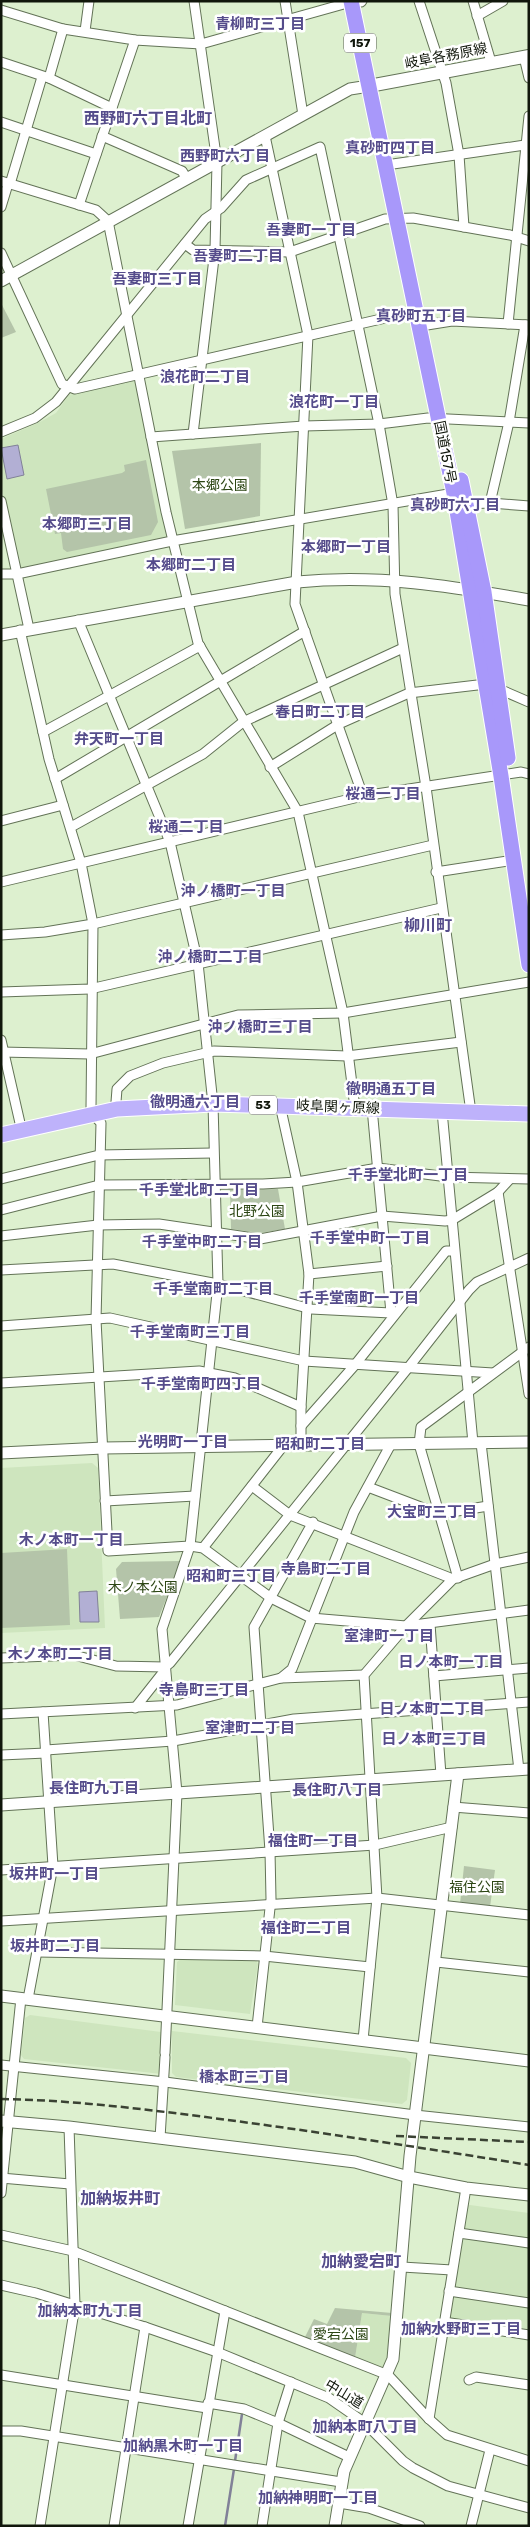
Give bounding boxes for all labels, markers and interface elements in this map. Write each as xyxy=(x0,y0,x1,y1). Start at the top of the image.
district label: 青柳町三丁目 xyxy=(215,15,305,33)
road number: 157 xyxy=(344,34,376,52)
street label: 岐阜各務原線 xyxy=(403,40,489,72)
district label: 西野町六丁目北町 xyxy=(84,109,212,128)
district label: 真砂町四丁目 xyxy=(345,139,435,157)
district label: 西野町六丁目 xyxy=(180,147,270,165)
district label: 吾妻町一丁目 xyxy=(266,221,356,239)
district label: 吾妻町二丁目 xyxy=(193,247,283,265)
district label: 吾妻町三丁目 xyxy=(112,270,202,288)
district label: 真砂町五丁目 xyxy=(376,307,466,325)
district label: 浪花町二丁目 xyxy=(160,368,250,386)
district label: 浪花町一丁目 xyxy=(289,393,379,411)
street label: 国道157号 xyxy=(431,419,459,485)
park label: 本郷公園 xyxy=(192,477,248,494)
district label: 真砂町六丁目 xyxy=(410,496,500,514)
district label: 本郷町三丁目 xyxy=(42,515,132,533)
district label: 本郷町一丁目 xyxy=(301,538,391,556)
district label: 本郷町二丁目 xyxy=(146,556,236,574)
district label: 春日町二丁目 xyxy=(275,703,365,721)
district label: 弁天町一丁目 xyxy=(74,730,164,748)
district label: 桜通一丁目 xyxy=(345,785,421,803)
district label: 桜通二丁目 xyxy=(148,818,224,836)
district label: 沖ノ橋町一丁目 xyxy=(180,882,286,900)
district label: 柳川町 xyxy=(404,916,452,935)
district label: 沖ノ橋町二丁目 xyxy=(157,948,263,966)
district label: 沖ノ橋町三丁目 xyxy=(207,1018,313,1036)
district label: 徹明通五丁目 xyxy=(346,1080,436,1098)
district label: 徹明通六丁目 xyxy=(150,1093,240,1111)
road number: 53 xyxy=(249,1096,277,1114)
street label: 岐阜関ヶ原線 xyxy=(296,1097,380,1117)
district label: 千手堂北町一丁目 xyxy=(348,1166,468,1184)
district label: 千手堂北町二丁目 xyxy=(139,1181,259,1199)
park label: 北野公園 xyxy=(229,1203,285,1220)
district label: 千手堂中町一丁目 xyxy=(310,1229,430,1247)
district label: 千手堂中町二丁目 xyxy=(142,1233,262,1251)
district label: 千手堂南町二丁目 xyxy=(153,1280,273,1298)
district label: 千手堂南町一丁目 xyxy=(299,1289,419,1307)
district label: 千手堂南町三丁目 xyxy=(130,1323,250,1341)
district label: 千手堂南町四丁目 xyxy=(141,1375,261,1393)
district label: 光明町一丁目 xyxy=(138,1433,228,1451)
district label: 昭和町二丁目 xyxy=(275,1435,365,1453)
district label: 大宝町三丁目 xyxy=(387,1503,477,1521)
district label: 木ノ本町一丁目 xyxy=(18,1531,124,1549)
district label: 寺島町二丁目 xyxy=(281,1560,371,1578)
district label: 昭和町三丁目 xyxy=(186,1567,276,1585)
park label: 木ノ本公園 xyxy=(108,1579,178,1596)
district label: 室津町一丁目 xyxy=(344,1627,434,1645)
district label: 木ノ本町二丁目 xyxy=(7,1645,113,1663)
district label: 日ノ本町一丁目 xyxy=(398,1653,504,1671)
district label: 寺島町三丁目 xyxy=(159,1681,249,1699)
district label: 日ノ本町二丁目 xyxy=(379,1700,485,1718)
district label: 室津町二丁目 xyxy=(205,1719,295,1737)
district label: 日ノ本町三丁目 xyxy=(381,1730,487,1748)
district label: 長住町九丁目 xyxy=(49,1779,139,1797)
district label: 長住町八丁目 xyxy=(292,1781,382,1799)
district label: 福住町一丁目 xyxy=(267,1832,358,1850)
district label: 坂井町一丁目 xyxy=(9,1865,99,1883)
park label: 福住公園 xyxy=(449,1879,505,1896)
district label: 福住町二丁目 xyxy=(260,1919,351,1937)
district label: 坂井町二丁目 xyxy=(10,1937,100,1955)
district label: 橋本町三丁目 xyxy=(199,2068,289,2086)
district label: 加納坂井町 xyxy=(80,2189,160,2208)
district label: 加納愛宕町 xyxy=(321,2252,401,2271)
district label: 加納本町九丁目 xyxy=(37,2302,143,2320)
district label: 加納水野町三丁目 xyxy=(401,2320,521,2338)
park label: 愛宕公園 xyxy=(313,2326,369,2343)
street label: 中山道 xyxy=(322,2376,366,2412)
district label: 加納本町八丁目 xyxy=(312,2418,418,2436)
district label: 加納黒木町一丁目 xyxy=(123,2437,243,2455)
district label: 加納神明町一丁目 xyxy=(258,2489,378,2507)

